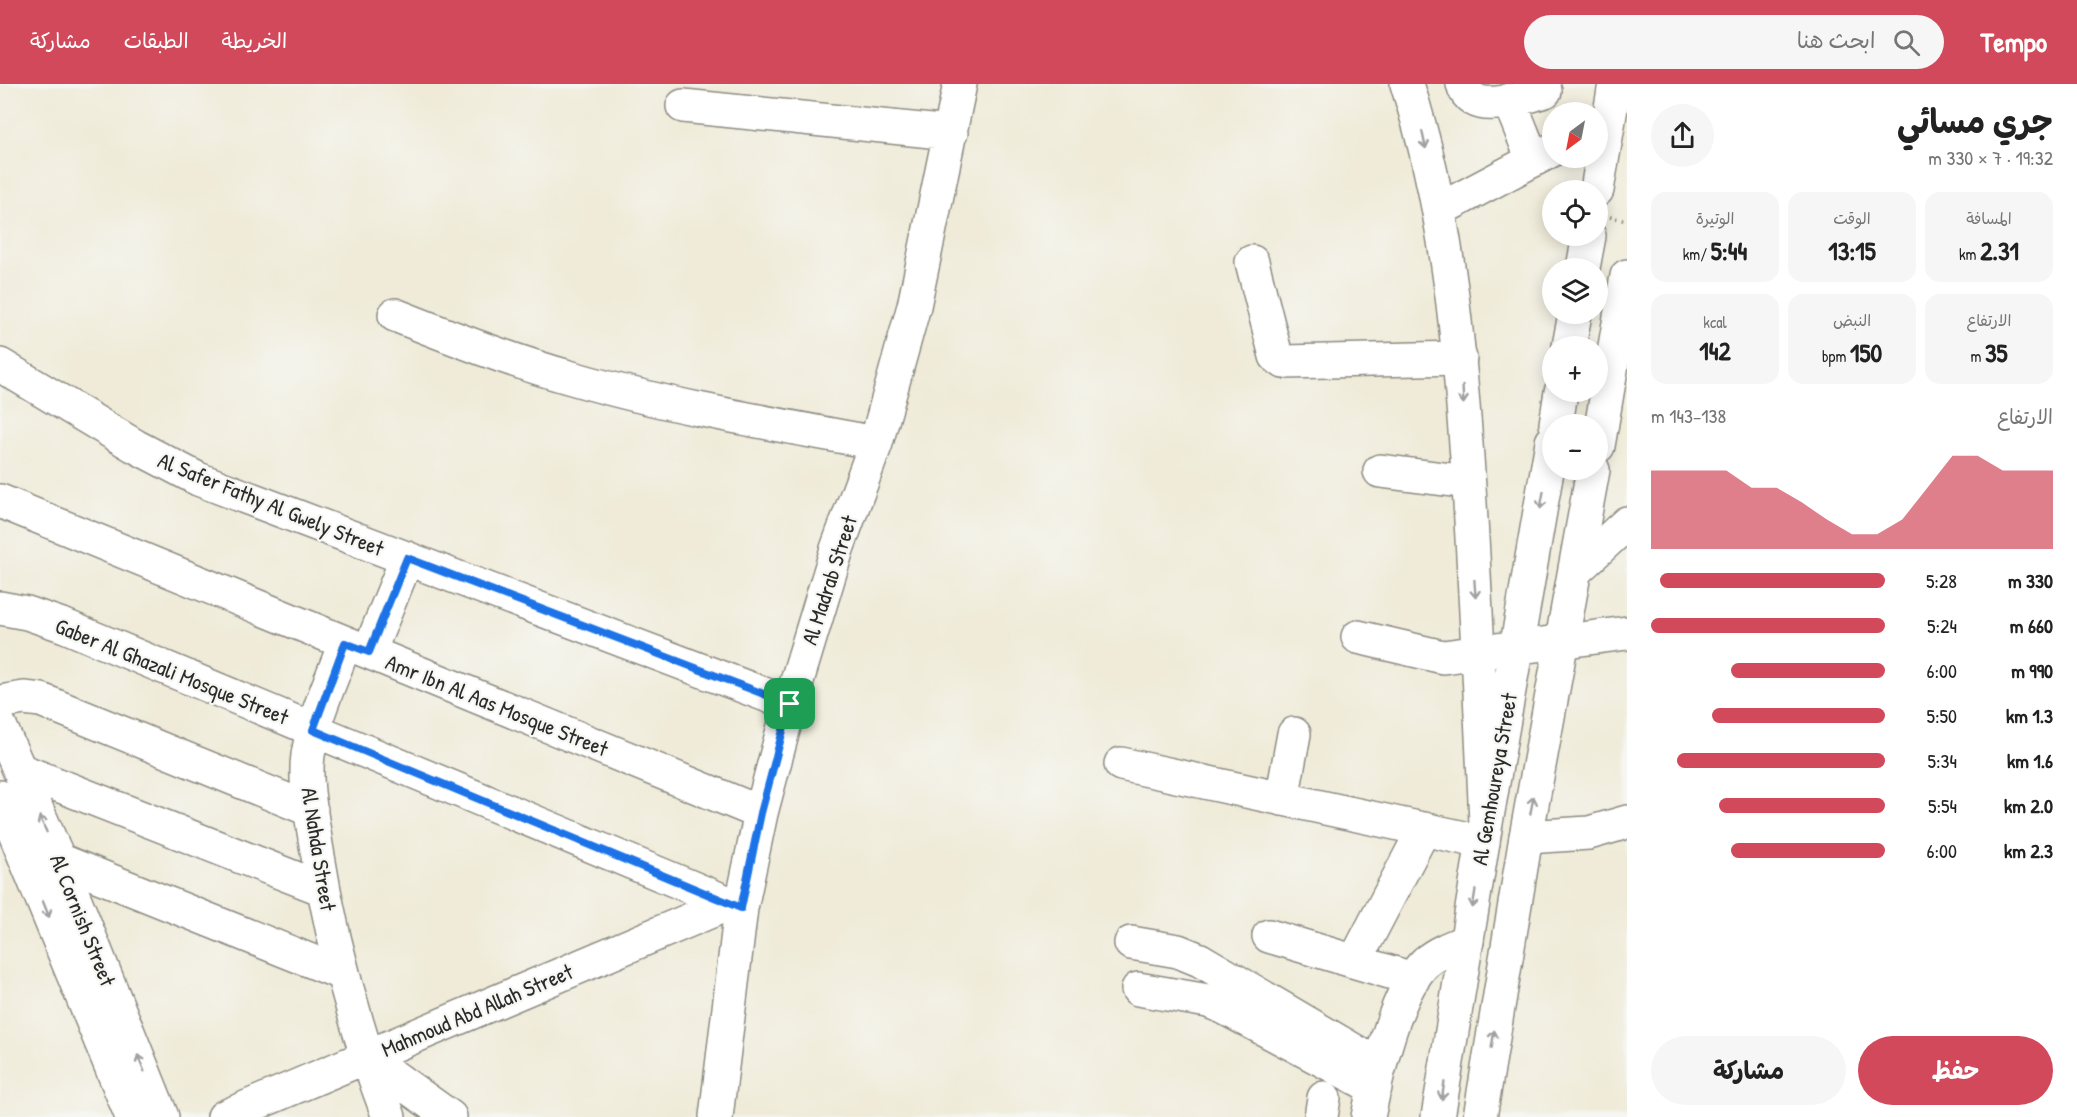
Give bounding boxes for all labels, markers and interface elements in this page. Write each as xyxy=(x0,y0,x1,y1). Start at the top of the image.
search box xyxy=(1524,15,1944,69)
text: Tempo xyxy=(1980,23,2047,61)
text: ابحث هنا xyxy=(1797,25,1875,55)
text: مشاركة xyxy=(30,26,91,55)
text: الطبقات xyxy=(124,26,189,55)
text: الخريطة xyxy=(222,26,287,55)
icon: search xyxy=(1890,26,1923,59)
text: جري مسائي xyxy=(1897,99,2053,143)
north arrow xyxy=(1542,102,1608,168)
map controls xyxy=(1542,102,1608,480)
button: share xyxy=(1651,104,1714,167)
one-way arrow xyxy=(1418,130,1430,149)
text: 19:32 · 7 × 330 m xyxy=(1928,144,2053,171)
button: locate xyxy=(1542,180,1608,246)
text: الوتيرة xyxy=(1696,207,1734,229)
text: الوقت xyxy=(1833,207,1871,229)
text: المسافة xyxy=(1966,207,2012,229)
text: 5:44 xyxy=(1711,233,1747,268)
text: 13:15 xyxy=(1828,233,1876,268)
text: 2.31 xyxy=(1980,233,2019,268)
text: /km xyxy=(1683,243,1711,265)
text: km xyxy=(1959,243,1980,265)
button: layers xyxy=(1542,258,1608,324)
text: النبض xyxy=(1833,309,1871,331)
text: الارتفاع xyxy=(1967,309,2011,331)
text: kcal xyxy=(1703,311,1727,333)
text: 142 xyxy=(1699,333,1731,368)
text: 150 xyxy=(1850,335,1882,370)
text: 35 xyxy=(1985,335,2008,370)
button: + xyxy=(1542,336,1608,402)
text: bpm xyxy=(1822,345,1850,367)
text: m xyxy=(1970,345,1985,367)
one-way arrow xyxy=(1458,384,1469,404)
text: 138–143 m xyxy=(1651,402,1726,429)
text: الارتفاع xyxy=(1997,403,2053,430)
button: − xyxy=(1542,414,1608,480)
street label: Al Safer Fathy Al Gwely Street xyxy=(154,445,389,563)
one-way arrow xyxy=(1536,489,1547,509)
street label: Al Madrab Street xyxy=(794,511,864,649)
text: 5:28 xyxy=(1926,567,1957,594)
text: 330 m xyxy=(2008,567,2053,594)
one-way arrow xyxy=(1470,579,1481,599)
street label: Gaber Al Ghazali Mosque Street xyxy=(51,610,293,732)
text: 5:24 xyxy=(1927,612,1957,639)
text: 660 m xyxy=(2010,612,2053,639)
street label: Amr Ibn Al Aas Mosque Street xyxy=(381,647,613,764)
text: 6:00 xyxy=(1926,657,1957,684)
text: 990 m xyxy=(2011,657,2053,684)
pin xyxy=(764,678,815,729)
icon: arrive xyxy=(773,687,806,720)
street label: Al Gemhoureya Street xyxy=(1464,690,1524,867)
text: 5:50 xyxy=(1926,702,1957,729)
text: 1.3 km xyxy=(2006,702,2053,729)
text: 5:34 xyxy=(1927,747,1957,774)
text: 1.6 km xyxy=(2007,747,2053,774)
street label: Al Nahda Street xyxy=(294,785,344,913)
text: 5:54 xyxy=(1928,792,1957,819)
text: 2.0 km xyxy=(2004,792,2053,819)
one-way arrow xyxy=(1527,796,1538,815)
one-way arrow xyxy=(37,815,49,833)
text: 6:00 xyxy=(1926,837,1957,864)
text: 2.3 km xyxy=(2004,837,2053,864)
street label: Al Cornish Street xyxy=(43,850,123,991)
one-way arrow xyxy=(1468,888,1479,908)
one-way arrow xyxy=(41,900,52,918)
street label: Mahmoud Abd Allah Street xyxy=(377,956,578,1064)
one-way arrow xyxy=(1487,1029,1498,1049)
button: مشاركة xyxy=(1651,1036,1846,1105)
button: حفظ xyxy=(1858,1036,2053,1105)
one-way arrow xyxy=(135,1054,146,1072)
one-way arrow xyxy=(1437,1081,1448,1101)

